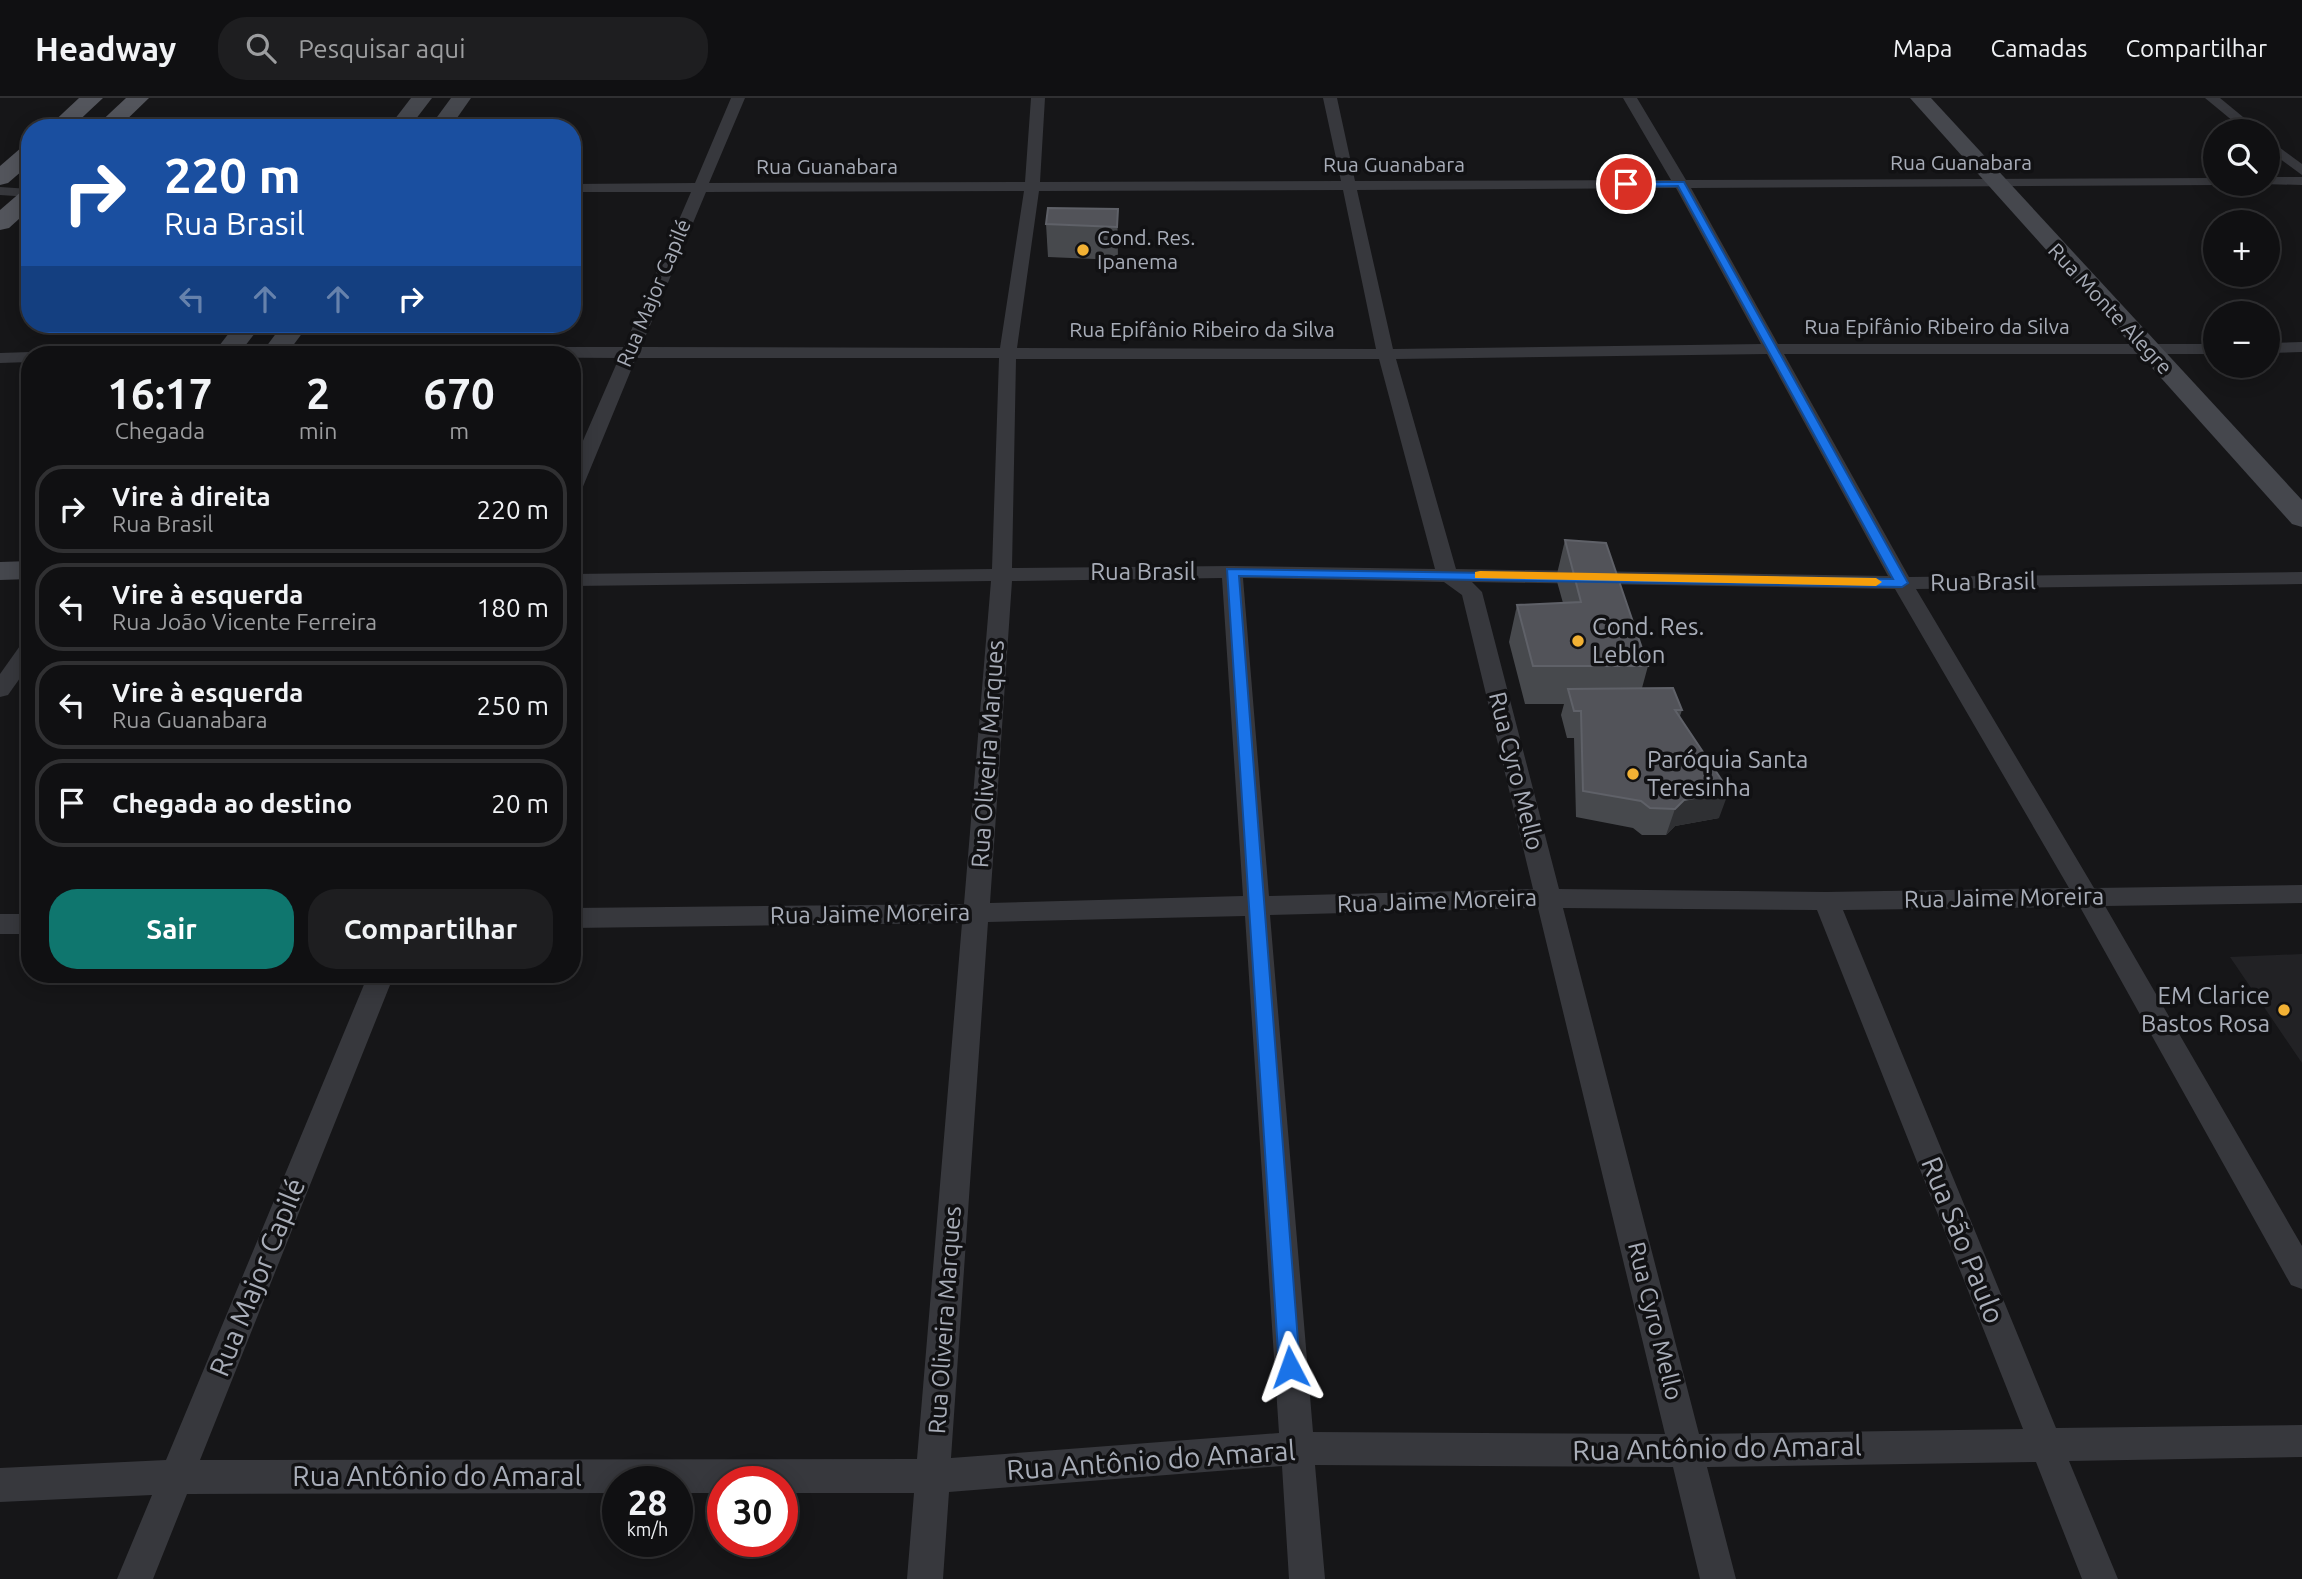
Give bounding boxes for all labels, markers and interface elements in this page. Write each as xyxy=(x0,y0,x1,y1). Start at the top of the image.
search box xyxy=(218,17,708,80)
icon: search xyxy=(242,29,280,67)
text: Headway xyxy=(35,30,176,67)
text: Pesquisar aqui xyxy=(298,34,466,63)
text: Mapa xyxy=(1893,35,1952,62)
text: Camadas xyxy=(1990,35,2087,62)
text: Compartilhar xyxy=(2125,35,2267,62)
map controls xyxy=(2203,119,2280,378)
button: search xyxy=(2203,119,2280,196)
icon: right xyxy=(49,147,140,238)
text: 220 m xyxy=(164,147,301,202)
street label: Rua Guanabara xyxy=(1890,150,2032,174)
street label: Rua Guanabara xyxy=(1323,152,1465,176)
street label: Rua Guanabara xyxy=(756,154,898,178)
pin xyxy=(1596,154,1656,214)
icon: arrive xyxy=(1607,165,1645,203)
text: Rua Brasil xyxy=(164,205,305,241)
button: + xyxy=(2203,210,2280,287)
street label: Rua Major Capilé xyxy=(611,215,695,370)
place label: Cond. Res. Ipanema xyxy=(1097,225,1195,273)
street label: Rua Monte Alegre xyxy=(2044,238,2178,379)
marker: Cond. Res. Ipanema xyxy=(1075,242,1091,258)
icon: left xyxy=(173,280,211,318)
icon: ahead xyxy=(246,280,284,318)
icon: ahead xyxy=(319,280,357,318)
icon: right xyxy=(392,280,430,318)
button: − xyxy=(2203,301,2280,378)
street label: Rua Epifânio Ribeiro da Silva xyxy=(1804,314,2070,338)
street label: Rua Epifânio Ribeiro da Silva xyxy=(1069,317,1335,341)
text: 16:17 xyxy=(107,370,212,417)
text: 2 xyxy=(306,370,330,417)
text: 670 xyxy=(424,370,495,417)
text: Chegada xyxy=(115,418,205,443)
text: min xyxy=(299,418,337,443)
text: m xyxy=(449,418,469,443)
text: Vire à direita xyxy=(112,482,271,511)
icon: right xyxy=(53,490,91,528)
text: 220 m xyxy=(477,495,549,524)
text: Rua Brasil xyxy=(112,511,213,536)
street label: Rua Brasil xyxy=(1090,558,1196,585)
street label: Rua Brasil xyxy=(1930,567,2036,596)
text: Vire à esquerda xyxy=(112,580,303,609)
icon: left xyxy=(53,588,91,626)
text: 180 m xyxy=(477,593,549,622)
text: Rua João Vicente Ferreira xyxy=(112,609,377,634)
place label: Cond. Res. Leblon xyxy=(1592,613,1704,668)
marker: Cond. Res. Leblon xyxy=(1570,633,1586,649)
street label: Rua Oliveira Marques xyxy=(966,639,1009,869)
text: Vire à esquerda xyxy=(112,678,303,707)
icon: left xyxy=(53,686,91,724)
street label: Rua Cyro Mello xyxy=(1484,689,1549,853)
text: 250 m xyxy=(477,691,549,720)
text: Rua Guanabara xyxy=(112,707,268,732)
place label: Paróquia Santa Teresinha xyxy=(1647,746,1808,801)
marker: Paróquia Santa Teresinha xyxy=(1625,766,1641,782)
icon: arrive xyxy=(53,784,91,822)
text: Chegada ao destino xyxy=(112,789,352,818)
text: 20 m xyxy=(491,789,549,818)
street label: Rua Jaime Moreira xyxy=(1904,882,2104,913)
street label: Rua Jaime Moreira xyxy=(1336,884,1538,917)
button: Sair xyxy=(49,889,294,969)
button: Compartilhar xyxy=(308,889,553,969)
street label: Rua Jaime Moreira xyxy=(770,898,970,929)
place label: EM Clarice Bastos Rosa xyxy=(2141,982,2270,1037)
marker: EM Clarice Bastos Rosa xyxy=(2276,1002,2292,1018)
street label: Rua São Paulo xyxy=(1916,1152,2011,1328)
street label: Rua Major Capilé xyxy=(203,1173,310,1380)
street label: Rua Oliveira Marques xyxy=(923,1205,966,1435)
street label: Rua Cyro Mello xyxy=(1623,1239,1688,1403)
position arrow xyxy=(1253,1330,1327,1404)
street label: Rua Antônio do Amaral xyxy=(1572,1429,1862,1466)
street label: Rua Antônio do Amaral xyxy=(1005,1434,1296,1485)
street label: Rua Antônio do Amaral xyxy=(292,1460,582,1491)
speed limit sign: 30 xyxy=(707,1466,798,1557)
text: 28 xyxy=(628,1482,667,1522)
text: km/h xyxy=(627,1519,668,1539)

